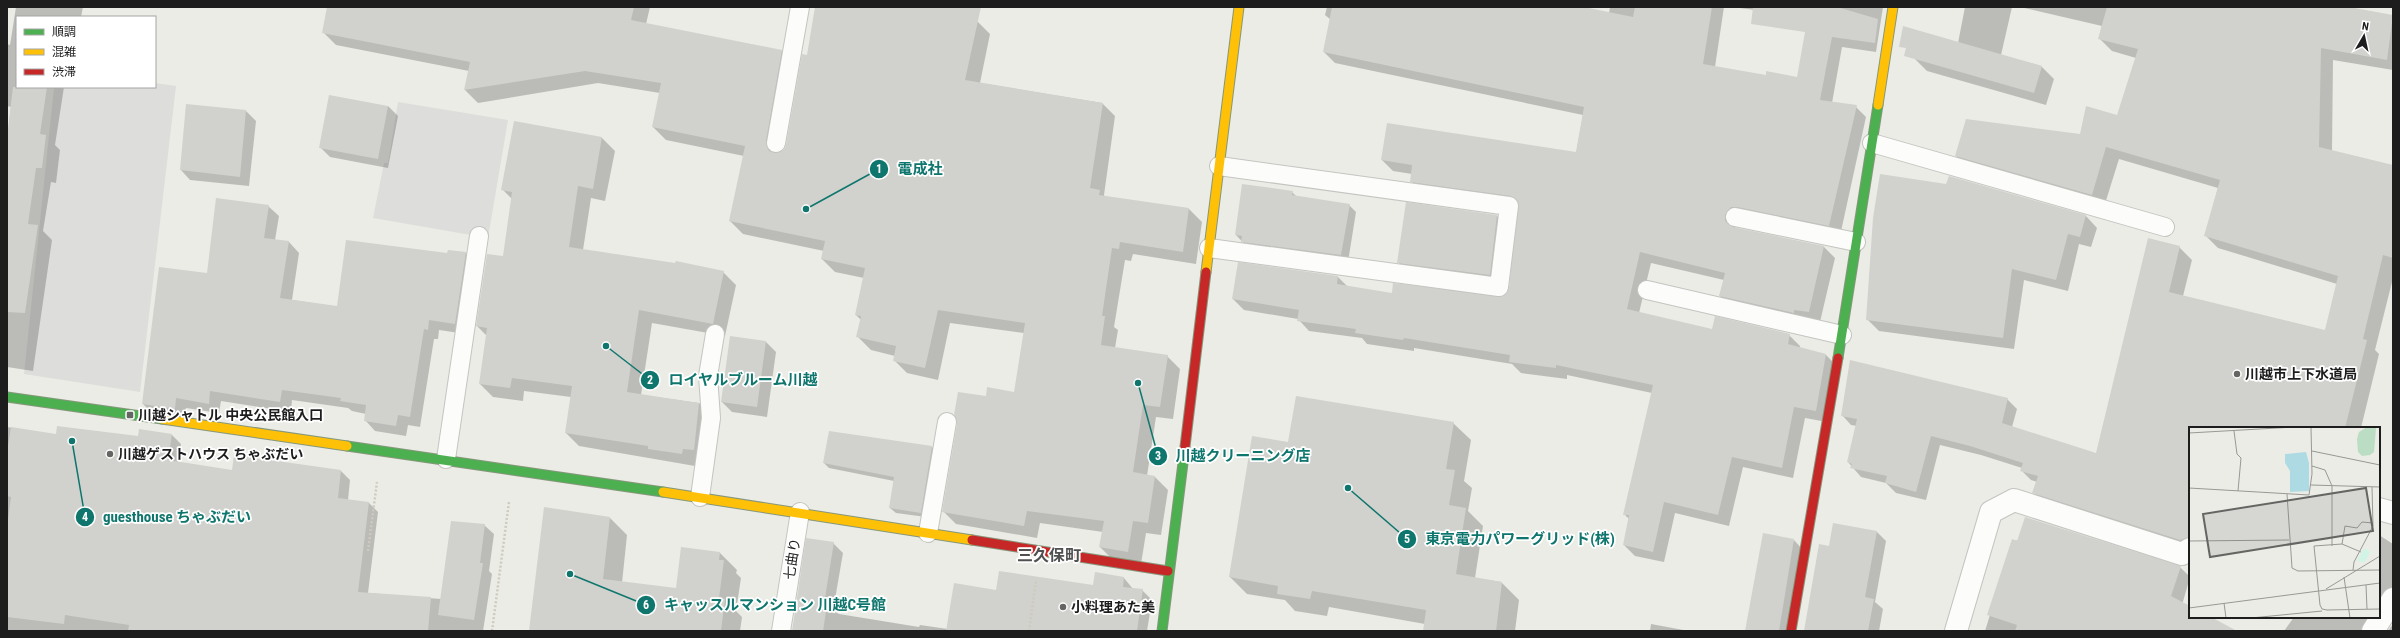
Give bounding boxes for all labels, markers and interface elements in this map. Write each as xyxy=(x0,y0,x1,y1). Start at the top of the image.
legend xyxy=(16,16,156,88)
north arrow xyxy=(2344,16,2384,56)
text: N xyxy=(2361,20,2370,34)
text: 順調 xyxy=(52,25,76,39)
text: 混雑 xyxy=(52,45,76,59)
text: 渋滞 xyxy=(52,65,76,79)
callout: 電成社 xyxy=(869,156,950,183)
text: 電成社 xyxy=(897,160,943,178)
text: 1 xyxy=(876,162,882,176)
callout: ロイヤルブルーム川越 xyxy=(640,366,826,393)
place label: 川越市上下水道局 xyxy=(2245,366,2357,382)
marker: 川越市上下水道局 xyxy=(2232,369,2242,379)
text: ロイヤルブルーム川越 xyxy=(668,371,818,389)
text: 2 xyxy=(647,373,653,387)
place label: 川越シャトル 中央公民館入口 xyxy=(138,407,323,423)
marker: 川越シャトル 中央公民館入口 xyxy=(125,410,135,420)
inset map xyxy=(2189,427,2380,618)
callout: 川越クリーニング店 xyxy=(1148,442,1319,469)
place label: 川越ゲストハウス ちゃぶだい xyxy=(118,446,303,462)
text: 川越クリーニング店 xyxy=(1175,447,1311,465)
marker: 川越ゲストハウス ちゃぶだい xyxy=(105,449,115,459)
text: 3 xyxy=(1155,449,1161,463)
callout: guesthouse ちゃぶだい xyxy=(75,504,259,531)
text: guesthouse ちゃぶだい xyxy=(103,508,251,526)
text: 4 xyxy=(82,510,88,524)
callout: 東京電力パワーグリッド(株) xyxy=(1397,525,1623,552)
text: 東京電力パワーグリッド(株) xyxy=(1425,530,1615,548)
text: 5 xyxy=(1404,532,1410,546)
street label: 七曲り xyxy=(781,537,803,581)
district label: 三久保町 xyxy=(1017,546,1081,565)
callout: キャッスルマンション 川越C号館 xyxy=(636,592,894,619)
text: キャッスルマンション 川越C号館 xyxy=(664,596,886,614)
text: 6 xyxy=(643,598,649,612)
place label: 小料理あた美 xyxy=(1071,599,1155,615)
marker: 小料理あた美 xyxy=(1058,602,1068,612)

